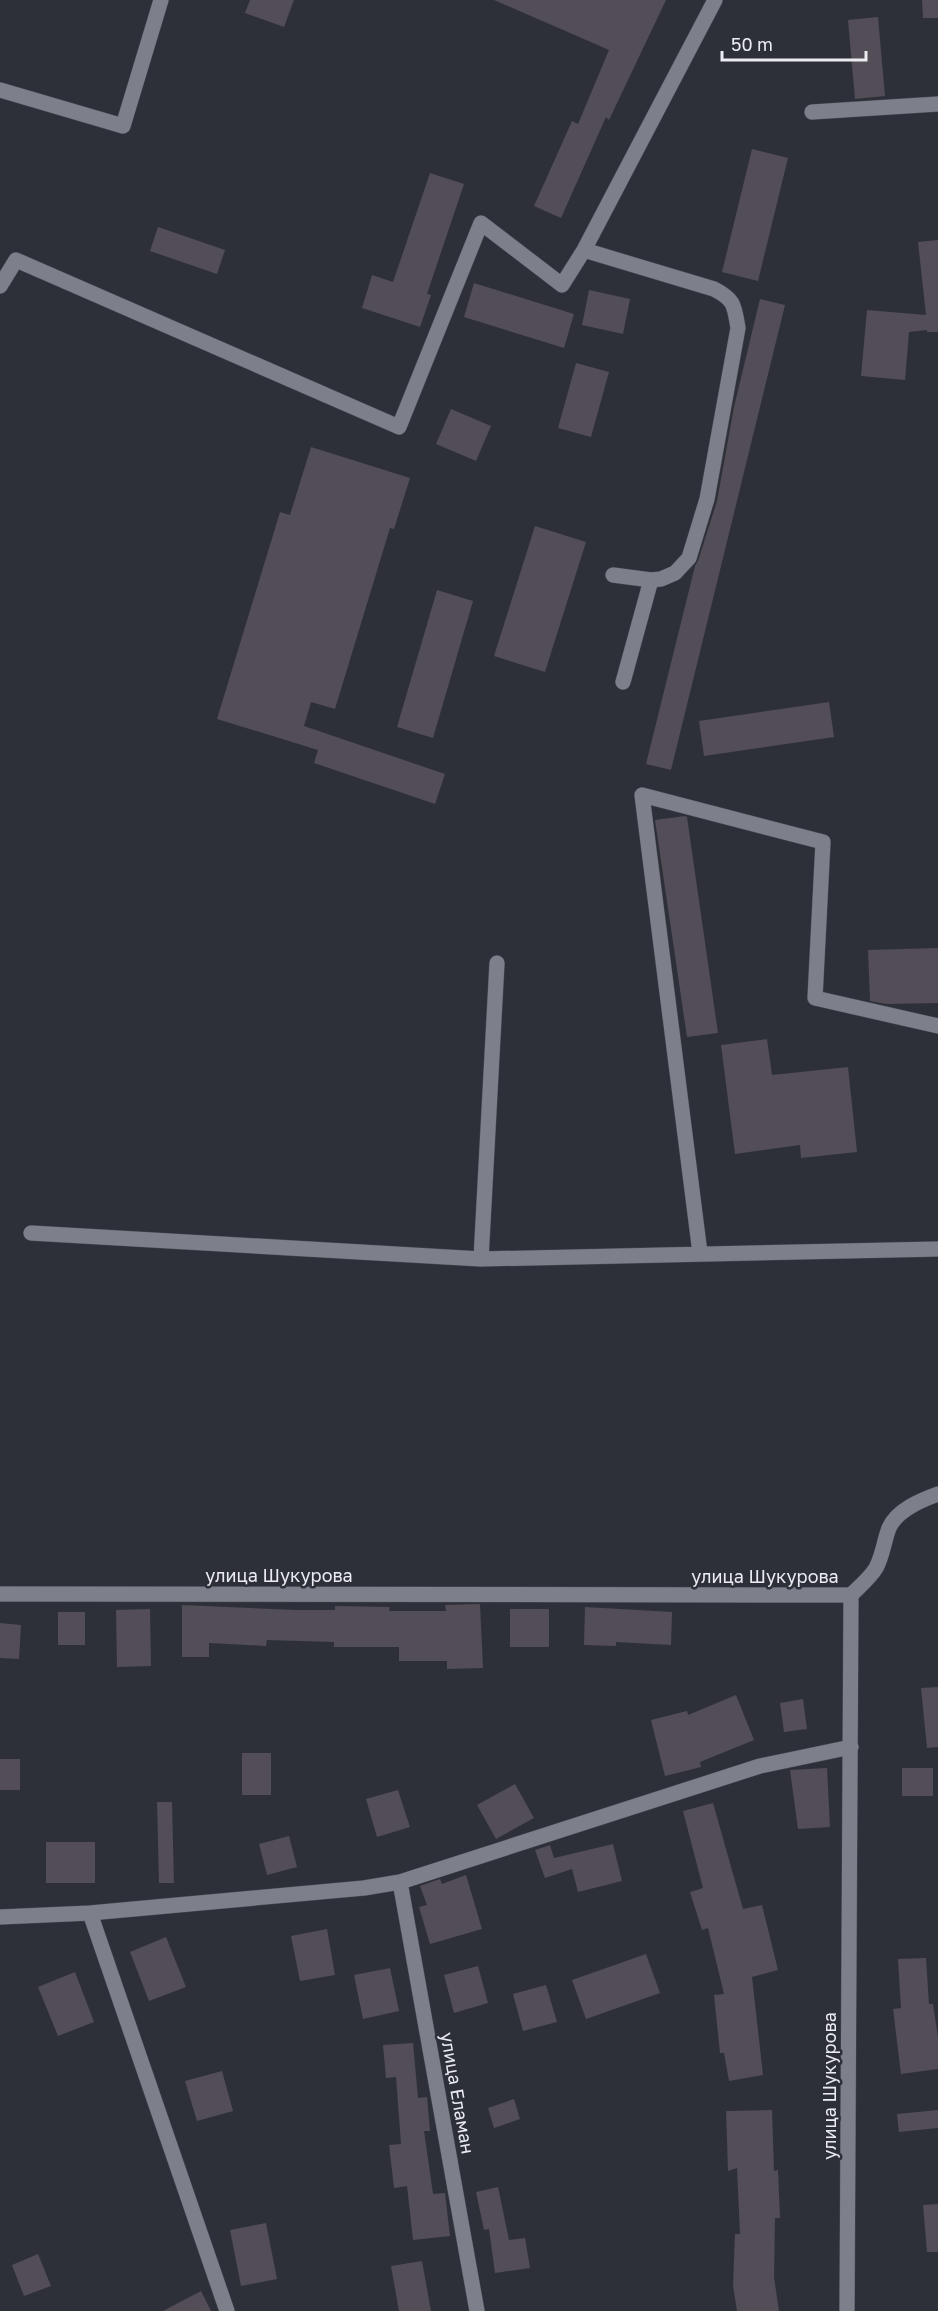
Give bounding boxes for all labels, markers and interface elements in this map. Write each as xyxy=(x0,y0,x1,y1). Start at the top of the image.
scale bar xyxy=(722,24,866,62)
text: 50 m xyxy=(731,33,773,55)
street label: улица Шукурова xyxy=(205,1564,353,1586)
street label: улица Шукурова xyxy=(691,1565,839,1587)
street label: улица Шукурова xyxy=(818,2012,840,2160)
street label: улица Еламан xyxy=(436,2030,480,2156)

